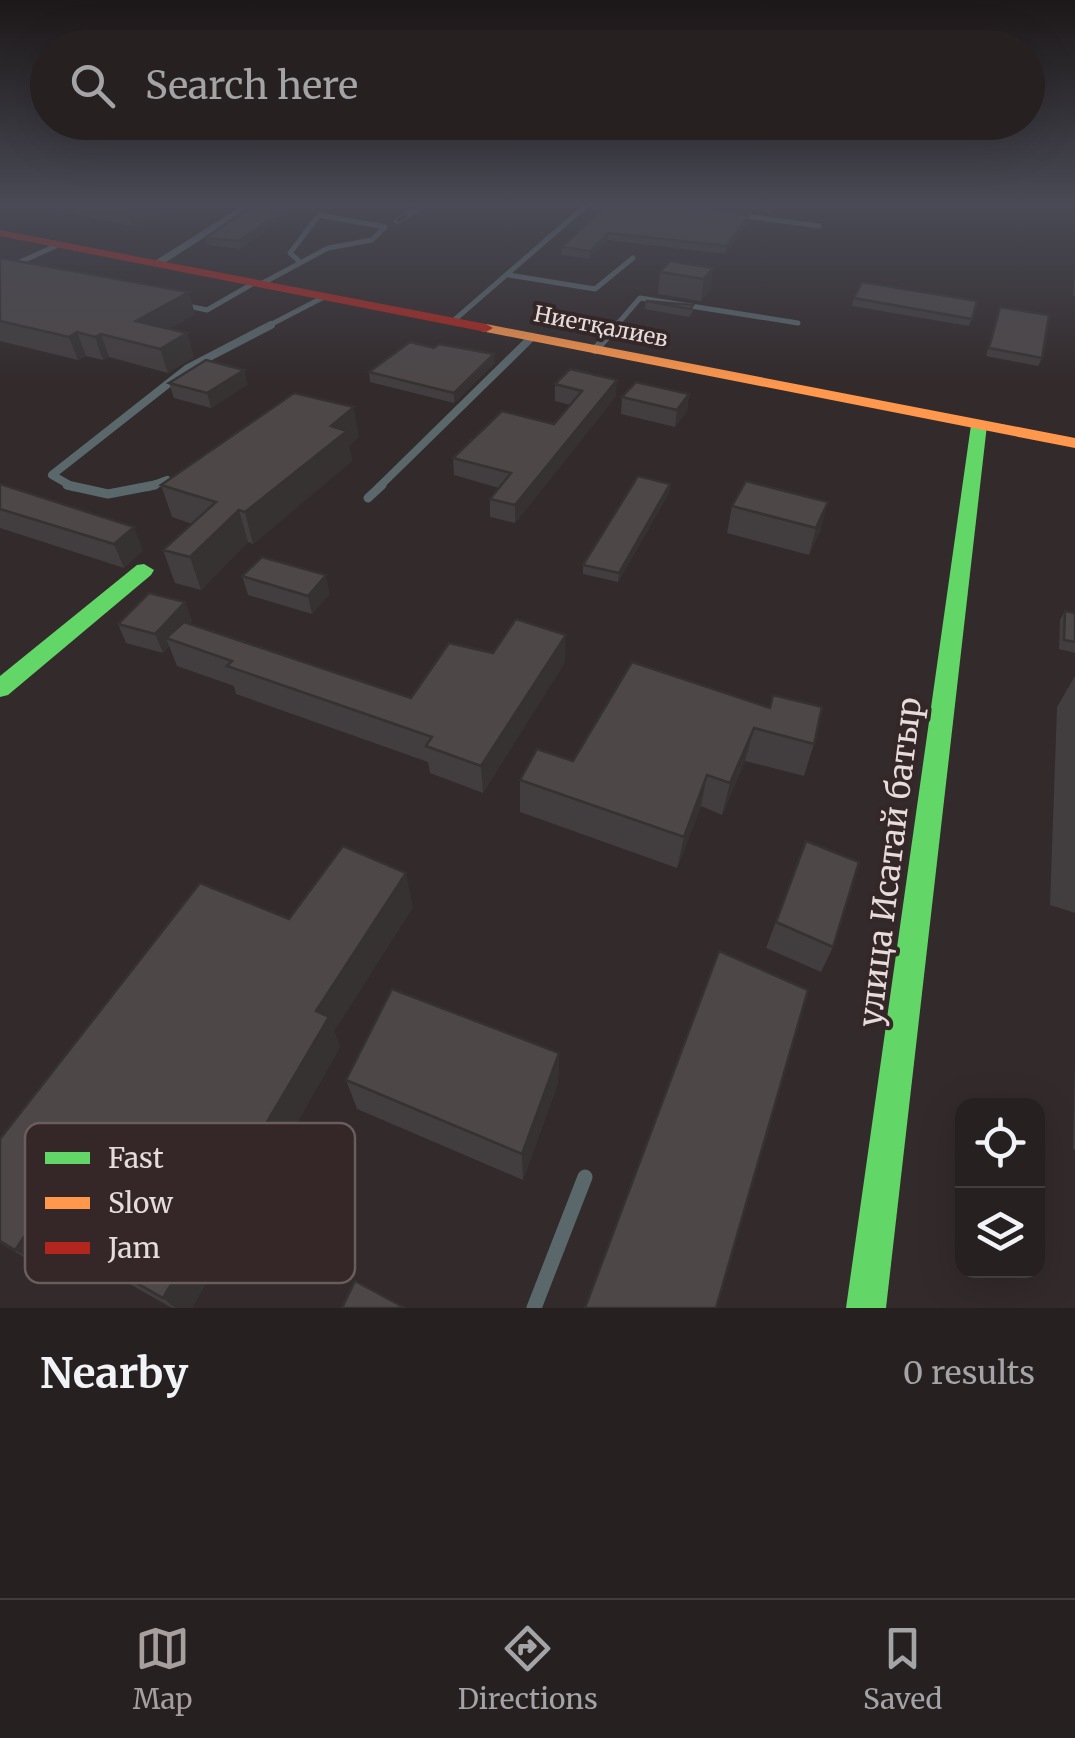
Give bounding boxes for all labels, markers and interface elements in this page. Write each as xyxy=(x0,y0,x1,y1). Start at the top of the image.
search box xyxy=(30,30,1045,140)
icon: search xyxy=(65,58,120,113)
text: Search here xyxy=(145,62,358,109)
street label: Ниетқалиев xyxy=(532,299,671,353)
street label: улица Исатай батыр xyxy=(850,695,930,1029)
map controls xyxy=(955,1098,1045,1278)
button: locate xyxy=(955,1098,1045,1188)
legend xyxy=(25,1123,355,1283)
text: Fast xyxy=(108,1140,164,1176)
text: Slow xyxy=(108,1185,173,1221)
button: layers xyxy=(955,1188,1045,1278)
text: Jam xyxy=(107,1230,161,1266)
text: Nearby xyxy=(40,1347,188,1399)
text: 0 results xyxy=(903,1353,1035,1393)
tab: Map xyxy=(133,1621,192,1717)
tab: Directions xyxy=(458,1621,598,1717)
tab: Saved xyxy=(863,1621,942,1717)

